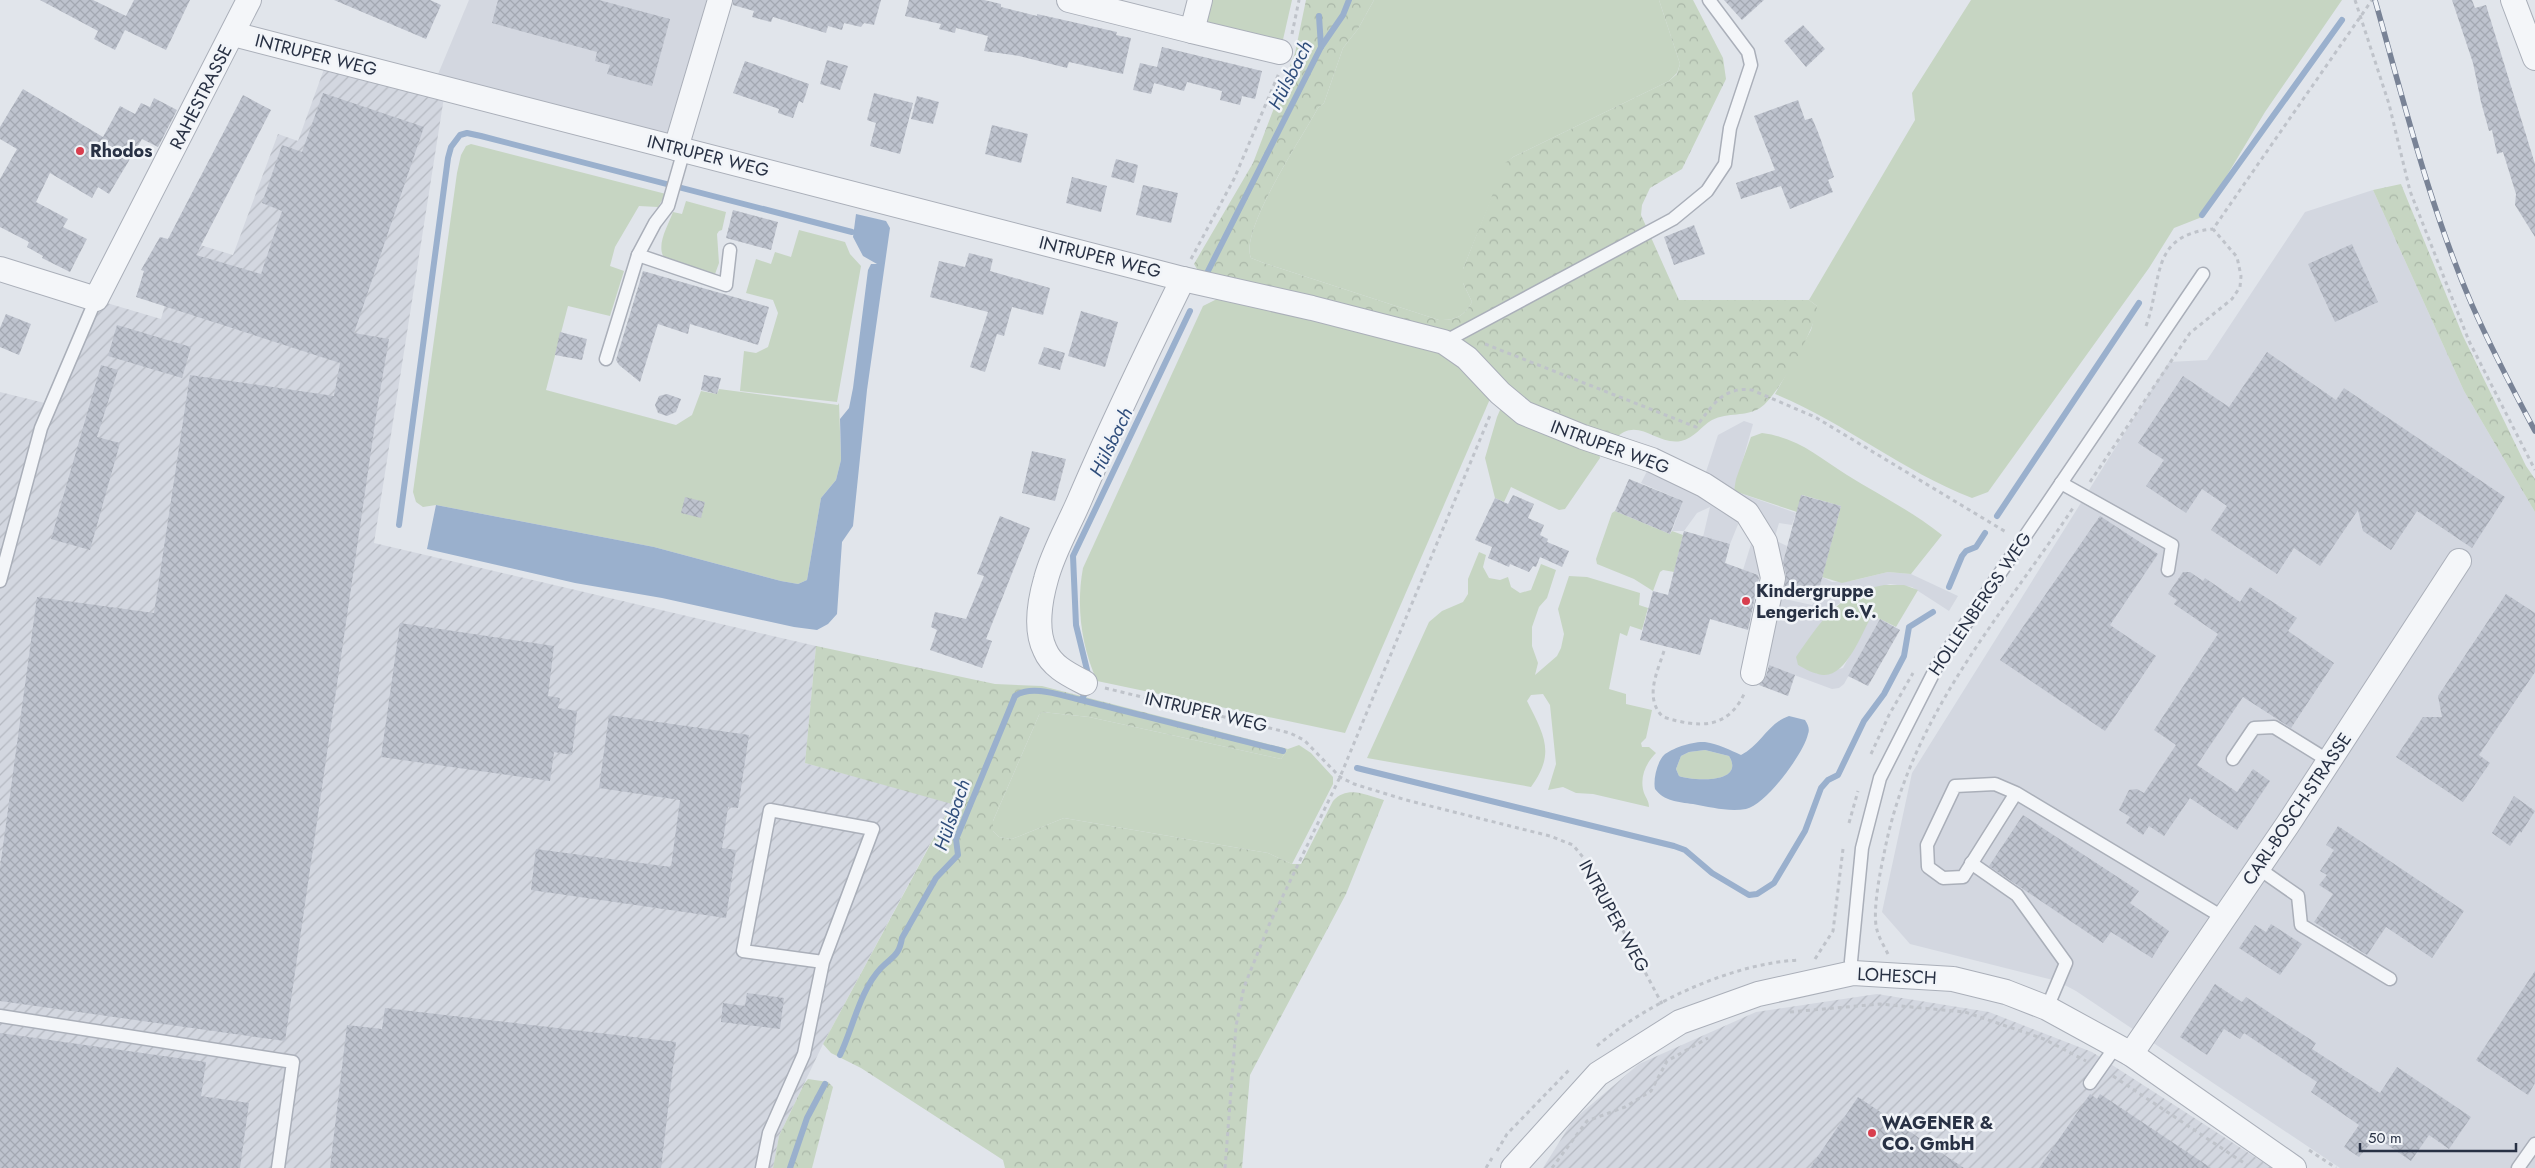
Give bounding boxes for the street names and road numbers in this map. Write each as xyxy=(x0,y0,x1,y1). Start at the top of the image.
street label: INTRUPER WEG xyxy=(252,27,380,83)
street label: RAHESTRASSE xyxy=(163,40,239,154)
street label: INTRUPER WEG xyxy=(644,128,772,184)
street label: INTRUPER WEG xyxy=(1036,229,1164,285)
street label: INTRUPER WEG xyxy=(1547,413,1673,481)
street label: HOLLENBERGS WEG xyxy=(1922,527,2038,681)
street label: INTRUPER WEG xyxy=(1142,685,1270,739)
street label: CARL-BOSCH-STRASSE xyxy=(2236,728,2358,890)
street label: INTRUPER WEG xyxy=(1572,855,1656,977)
street label: LOHESCH xyxy=(1857,961,1937,991)

